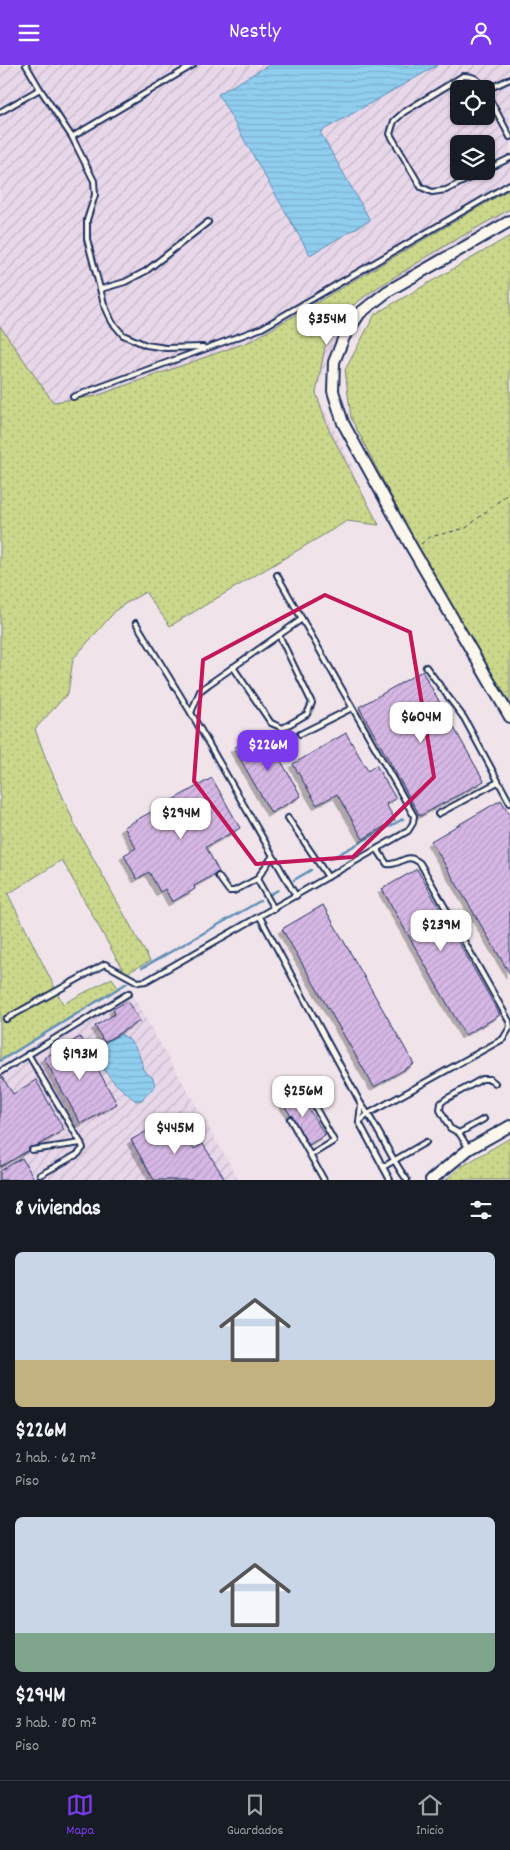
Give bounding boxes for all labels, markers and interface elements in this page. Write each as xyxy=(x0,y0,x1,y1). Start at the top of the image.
text: Nestly xyxy=(229,17,281,48)
icon: menu xyxy=(15,19,43,47)
icon: person xyxy=(467,19,495,47)
map controls xyxy=(450,80,495,180)
button: locate xyxy=(450,80,495,125)
button: layers xyxy=(450,135,495,180)
pin: $354M xyxy=(292,303,362,346)
text: $354M xyxy=(308,308,346,331)
pin: $604M xyxy=(386,701,456,744)
text: $604M xyxy=(401,706,441,729)
pin: $226M xyxy=(233,729,303,772)
text: $226M xyxy=(248,734,288,757)
pin: $294M xyxy=(146,797,216,840)
text: $294M xyxy=(162,802,200,825)
pin: $239M xyxy=(406,909,476,952)
text: $239M xyxy=(422,914,460,937)
pin: $193M xyxy=(45,1039,115,1081)
text: $193M xyxy=(62,1043,98,1066)
pin: $256M xyxy=(268,1075,338,1118)
text: $256M xyxy=(283,1080,323,1103)
pin: $445M xyxy=(140,1113,210,1155)
text: $445M xyxy=(156,1117,194,1140)
text: 8 viviendas xyxy=(15,1195,101,1225)
icon: filters xyxy=(467,1196,495,1224)
icon: home xyxy=(210,1285,300,1375)
text: $226M xyxy=(15,1417,67,1447)
text: 2 hab. · 62 m² xyxy=(15,1447,96,1470)
text: Piso xyxy=(15,1470,39,1493)
icon: home xyxy=(210,1550,300,1640)
text: $294M xyxy=(15,1682,65,1712)
text: 3 hab. · 80 m² xyxy=(15,1712,97,1735)
text: Piso xyxy=(15,1735,39,1758)
tab: Mapa xyxy=(66,1791,94,1841)
tab: Guardados xyxy=(227,1791,283,1841)
tab: Inicio xyxy=(416,1791,444,1841)

